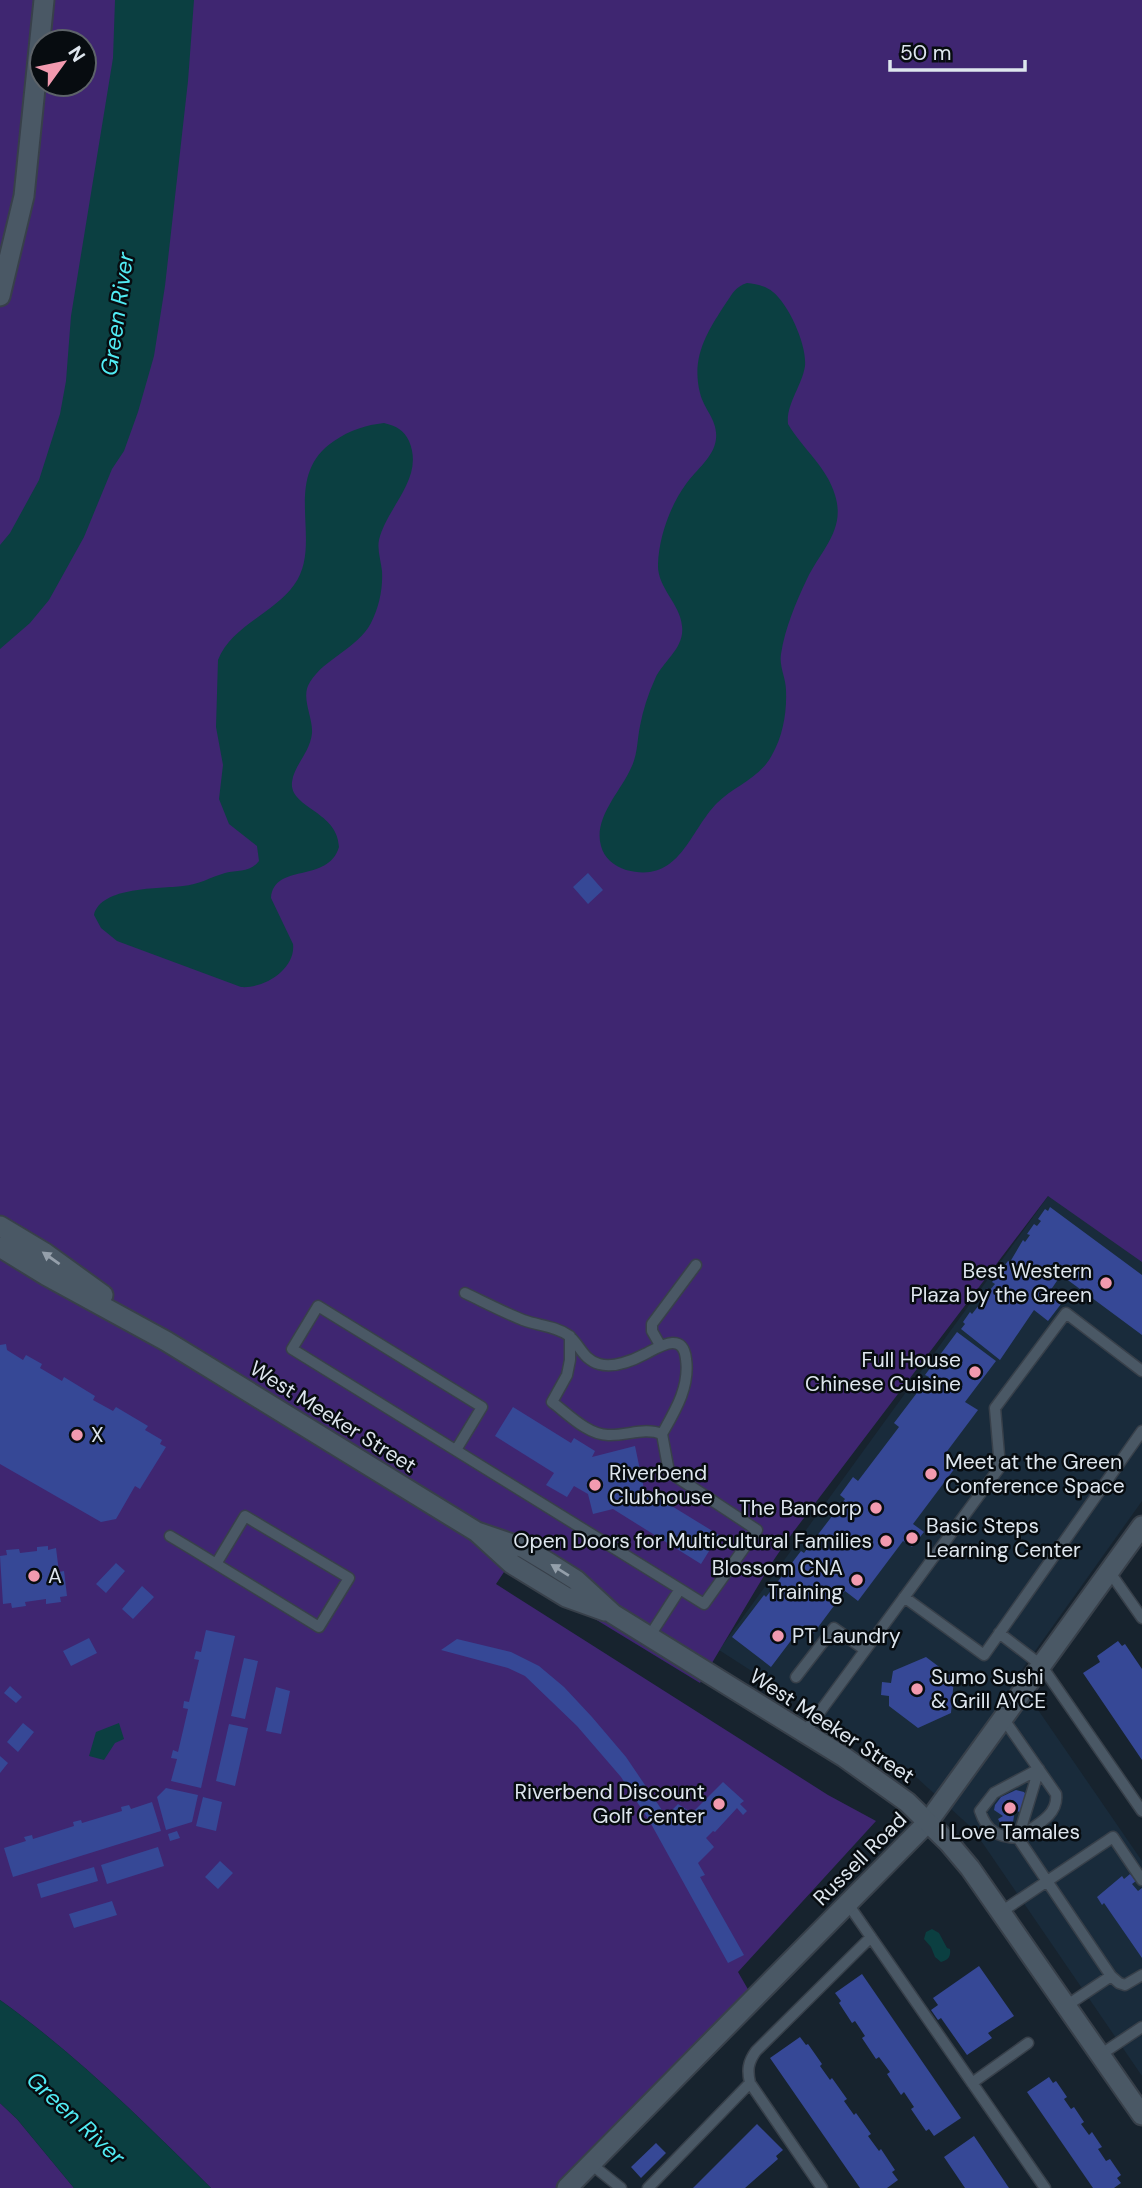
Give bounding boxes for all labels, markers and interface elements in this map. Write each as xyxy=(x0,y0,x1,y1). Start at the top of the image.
north arrow xyxy=(28,28,98,98)
scale bar xyxy=(890,28,1025,72)
text: 50 m xyxy=(900,39,951,67)
text: N xyxy=(63,41,91,67)
water label: Green River xyxy=(93,249,141,378)
one-way arrow xyxy=(42,1251,60,1265)
place label: Best Western Plaza by the Green xyxy=(910,1257,1092,1309)
marker: Best Western Plaza by the Green xyxy=(1098,1275,1114,1291)
place label: Full House Chinese Cuisine xyxy=(805,1346,961,1398)
street label: West Meeker Street xyxy=(244,1354,422,1480)
marker: Full House Chinese Cuisine xyxy=(967,1364,983,1380)
place label: X xyxy=(91,1421,104,1449)
marker: X xyxy=(69,1427,85,1443)
place label: Meet at the Green Conference Space xyxy=(945,1448,1125,1500)
place label: Riverbend Clubhouse xyxy=(609,1459,713,1511)
marker: Meet at the Green Conference Space xyxy=(923,1466,939,1482)
marker: Riverbend Clubhouse xyxy=(587,1477,603,1493)
place label: The Bancorp xyxy=(739,1494,862,1522)
marker: The Bancorp xyxy=(868,1500,884,1516)
place label: Basic Steps Learning Center xyxy=(926,1512,1081,1564)
place label: Open Doors for Multicultural Families xyxy=(513,1527,872,1555)
marker: Basic Steps Learning Center xyxy=(904,1530,920,1546)
marker: Open Doors for Multicultural Families xyxy=(878,1533,894,1549)
place label: Blossom CNA Training xyxy=(712,1554,843,1606)
place label: A xyxy=(48,1562,62,1590)
one-way arrow xyxy=(551,1564,570,1577)
marker: A xyxy=(26,1568,42,1584)
marker: Blossom CNA Training xyxy=(849,1572,865,1588)
place label: PT Laundry xyxy=(792,1622,901,1650)
marker: PT Laundry xyxy=(770,1628,786,1644)
street label: West Meeker Street xyxy=(744,1662,920,1790)
place label: Sumo Sushi & Grill AYCE xyxy=(931,1663,1046,1715)
marker: Sumo Sushi & Grill AYCE xyxy=(909,1681,925,1697)
place label: Riverbend Discount Golf Center xyxy=(515,1778,705,1830)
marker: Riverbend Discount Golf Center xyxy=(711,1796,727,1812)
marker: I Love Tamales xyxy=(1002,1800,1018,1816)
street label: Russell Road xyxy=(807,1806,913,1912)
place label: I Love Tamales xyxy=(940,1818,1080,1846)
water label: Green River xyxy=(20,2065,133,2172)

